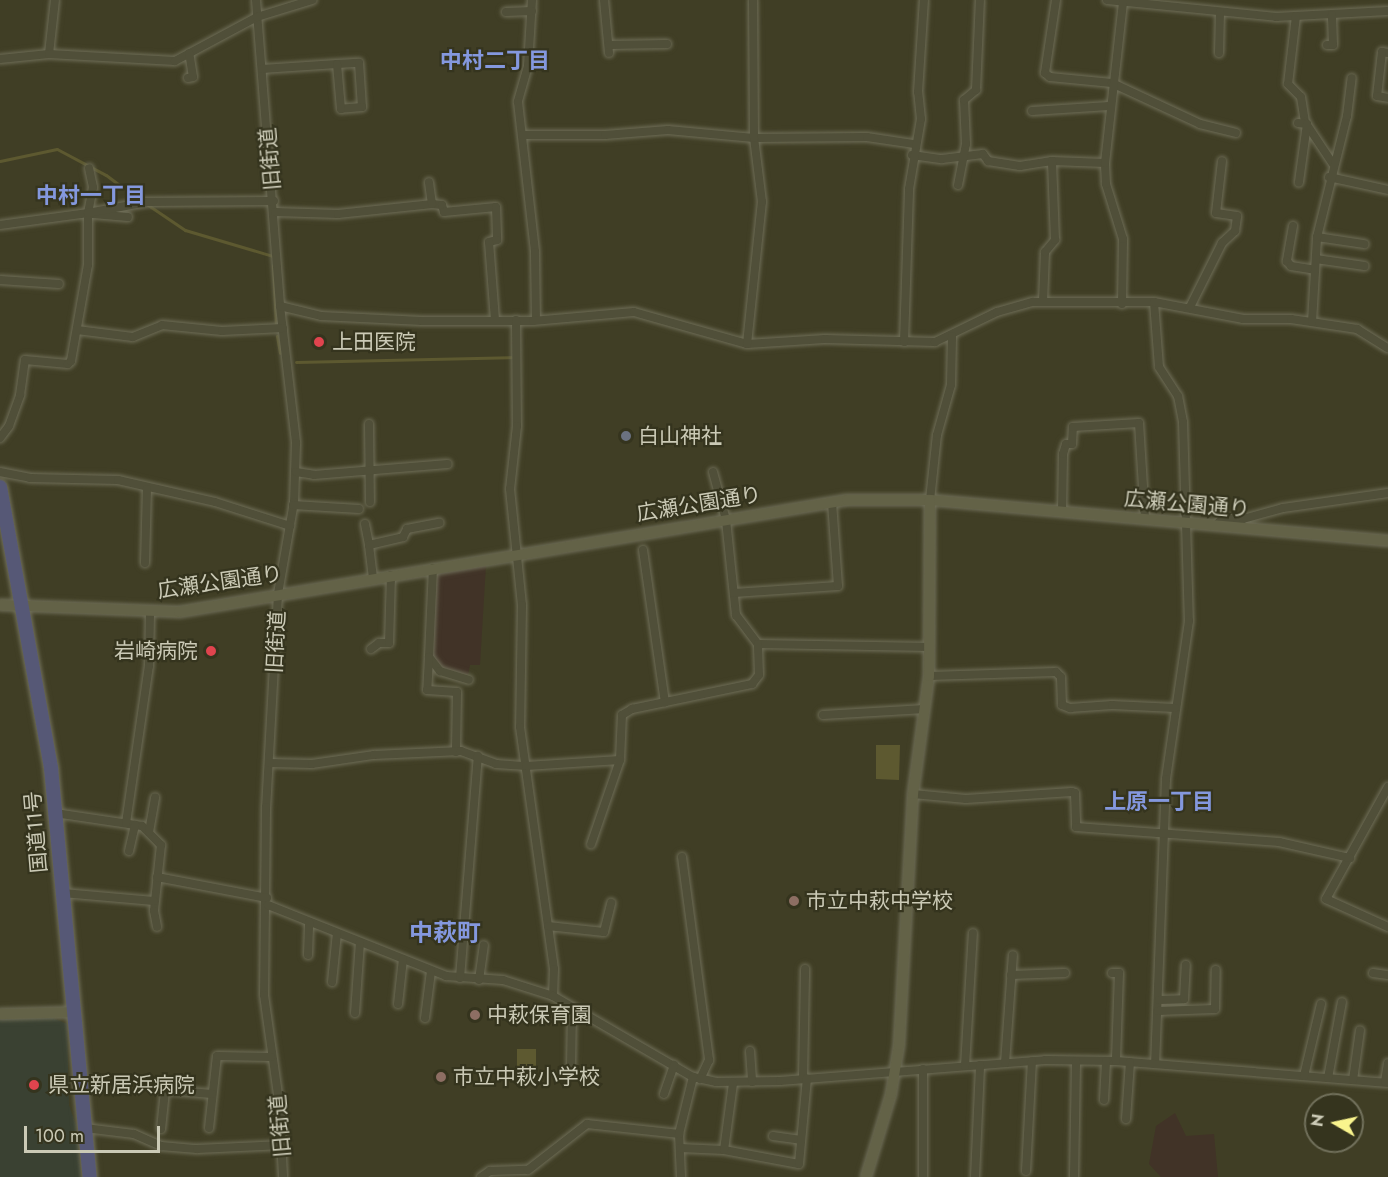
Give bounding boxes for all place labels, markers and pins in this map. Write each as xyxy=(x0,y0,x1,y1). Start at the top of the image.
place label: 上田医院 xyxy=(332,329,416,355)
marker: 上田医院 xyxy=(310,333,328,351)
place label: 白山神社 xyxy=(638,423,722,449)
marker: 白山神社 xyxy=(619,429,633,443)
place label: 岩崎病院 xyxy=(114,638,198,664)
marker: 岩崎病院 xyxy=(202,642,220,660)
place label: 市立中萩中学校 xyxy=(806,888,953,914)
marker: 市立中萩中学校 xyxy=(787,894,801,908)
place label: 中萩保育園 xyxy=(487,1002,592,1028)
marker: 中萩保育園 xyxy=(468,1008,482,1022)
place label: 市立中萩小学校 xyxy=(453,1064,600,1090)
marker: 市立中萩小学校 xyxy=(434,1070,448,1084)
place label: 県立新居浜病院 xyxy=(48,1072,195,1098)
marker: 県立新居浜病院 xyxy=(25,1076,43,1094)

